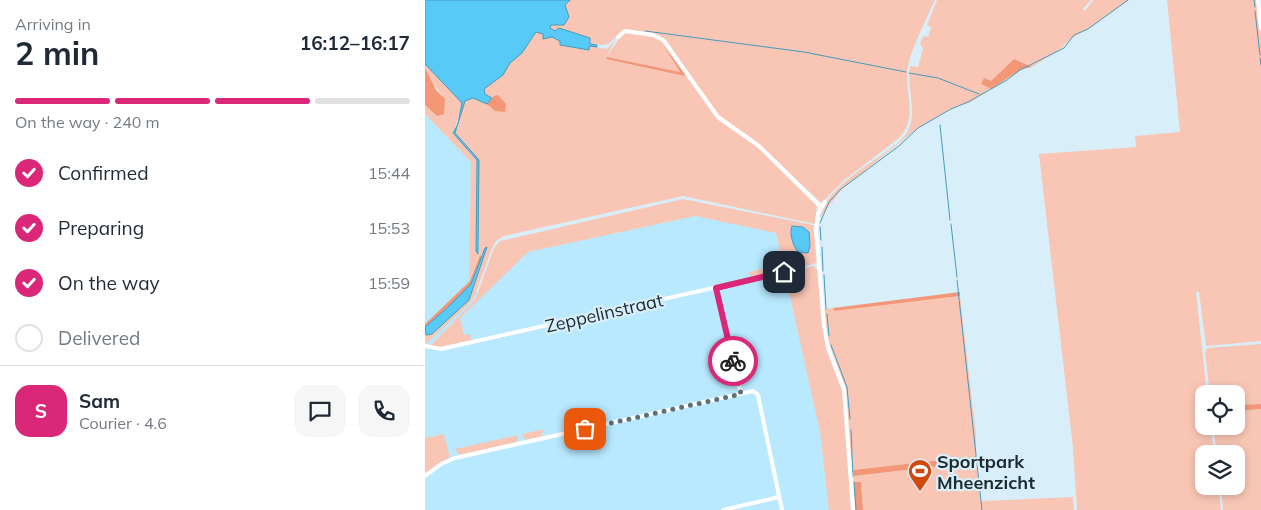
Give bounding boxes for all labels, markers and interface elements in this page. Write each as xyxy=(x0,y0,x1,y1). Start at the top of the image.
text: Arriving in xyxy=(15,14,91,34)
text: 16:12–16:17 xyxy=(300,31,410,55)
text: 2 min xyxy=(15,33,99,73)
text: On the way · 240 m xyxy=(15,112,160,132)
icon: check xyxy=(15,159,43,187)
text: Confirmed xyxy=(58,161,149,185)
text: 15:44 xyxy=(368,163,410,183)
icon: check xyxy=(15,214,43,242)
text: Preparing xyxy=(58,216,144,240)
text: 15:53 xyxy=(368,218,410,238)
pin xyxy=(763,251,805,293)
icon: home xyxy=(770,258,798,286)
icon: check xyxy=(15,269,43,297)
text: On the way xyxy=(58,271,160,295)
text: 15:59 xyxy=(368,273,410,293)
street label: Zeppelinstraat xyxy=(543,288,665,338)
text: Delivered xyxy=(58,326,140,350)
courier xyxy=(708,336,758,386)
icon: bike xyxy=(719,347,747,375)
button: chat xyxy=(294,385,346,437)
button: phone xyxy=(358,385,410,437)
map controls xyxy=(1195,385,1245,495)
button: locate xyxy=(1195,385,1245,435)
text: Sam xyxy=(79,389,120,413)
text: S xyxy=(35,399,47,423)
pin xyxy=(564,408,606,450)
text: Courier · 4.6 xyxy=(79,413,167,433)
icon: bag xyxy=(571,415,599,443)
button: layers xyxy=(1195,445,1245,495)
place label: Sportpark Mheenzicht xyxy=(937,450,1035,494)
sports icon: Sportpark Mheenzicht xyxy=(907,458,933,492)

